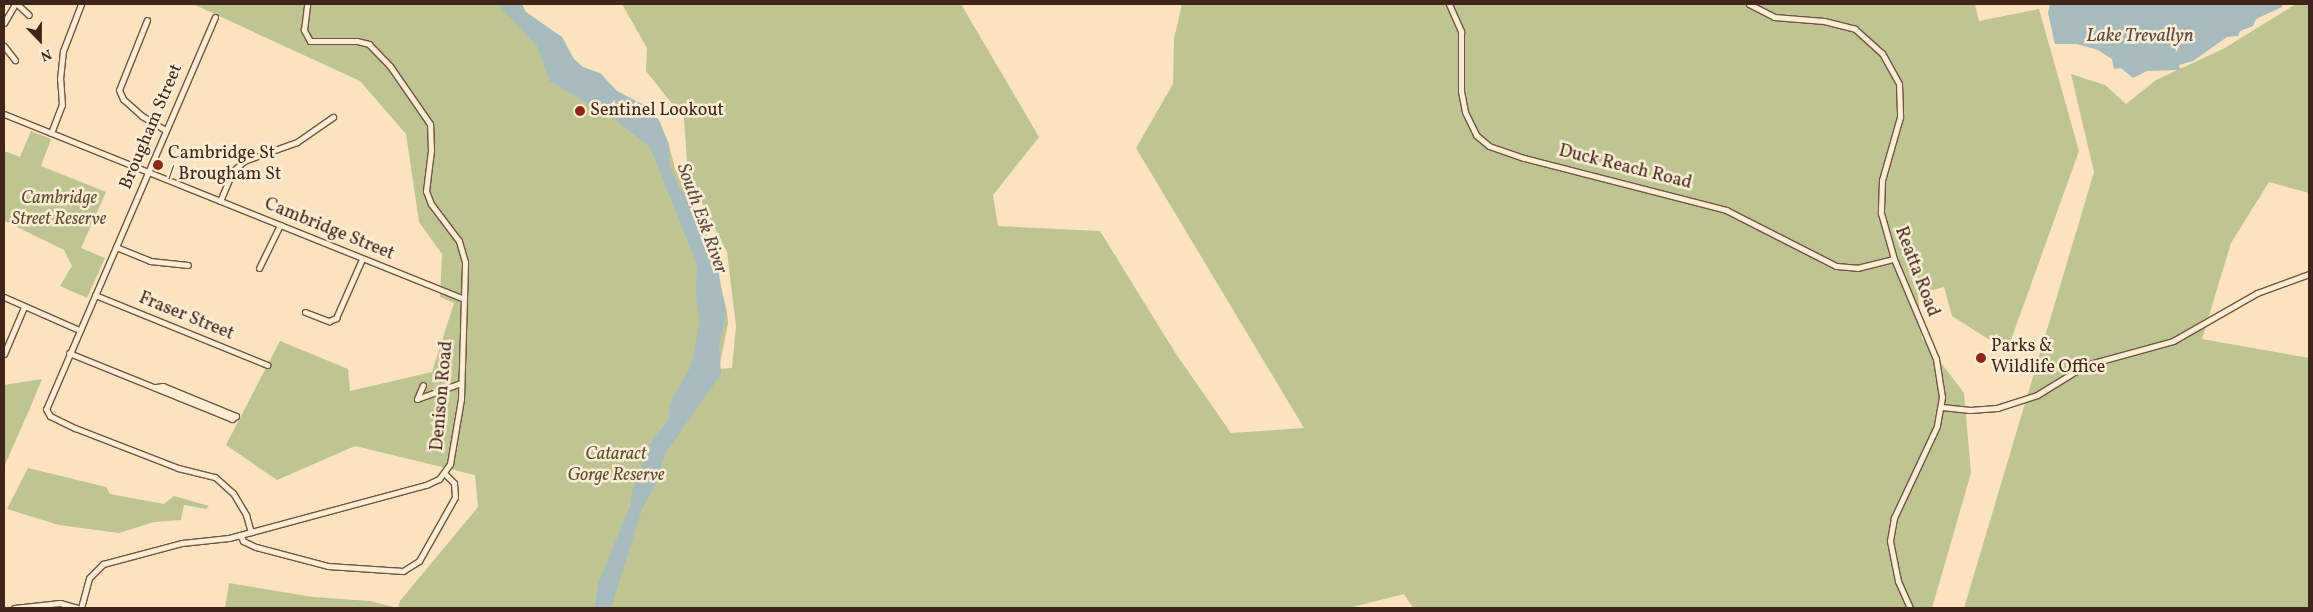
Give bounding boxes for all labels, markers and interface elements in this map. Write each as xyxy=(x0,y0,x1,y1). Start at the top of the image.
north arrow xyxy=(15,15,65,65)
water label: Lake Trevallyn xyxy=(2086,26,2194,48)
text: N xyxy=(38,44,54,65)
street label: Brougham Street xyxy=(116,61,188,193)
place label: Sentinel Lookout xyxy=(590,100,724,122)
marker: Sentinel Lookout xyxy=(574,105,586,117)
street label: Duck Reach Road xyxy=(1556,141,1694,195)
place label: Cambridge St / Brougham St xyxy=(168,144,281,186)
marker: Cambridge St / Brougham St xyxy=(152,159,164,171)
water label: South Esk River xyxy=(671,161,731,277)
park label: Cambridge Street Reserve xyxy=(12,189,106,232)
street label: Cambridge Street xyxy=(261,194,397,266)
street label: Reatta Road xyxy=(1889,224,1943,320)
street label: Fraser Street xyxy=(135,288,237,346)
place label: Parks & Wildlife Office xyxy=(1991,337,2105,379)
street label: Denison Road xyxy=(427,340,459,452)
marker: Parks & Wildlife Office xyxy=(1975,352,1987,364)
park label: Cataract Gorge Reserve xyxy=(568,445,664,488)

